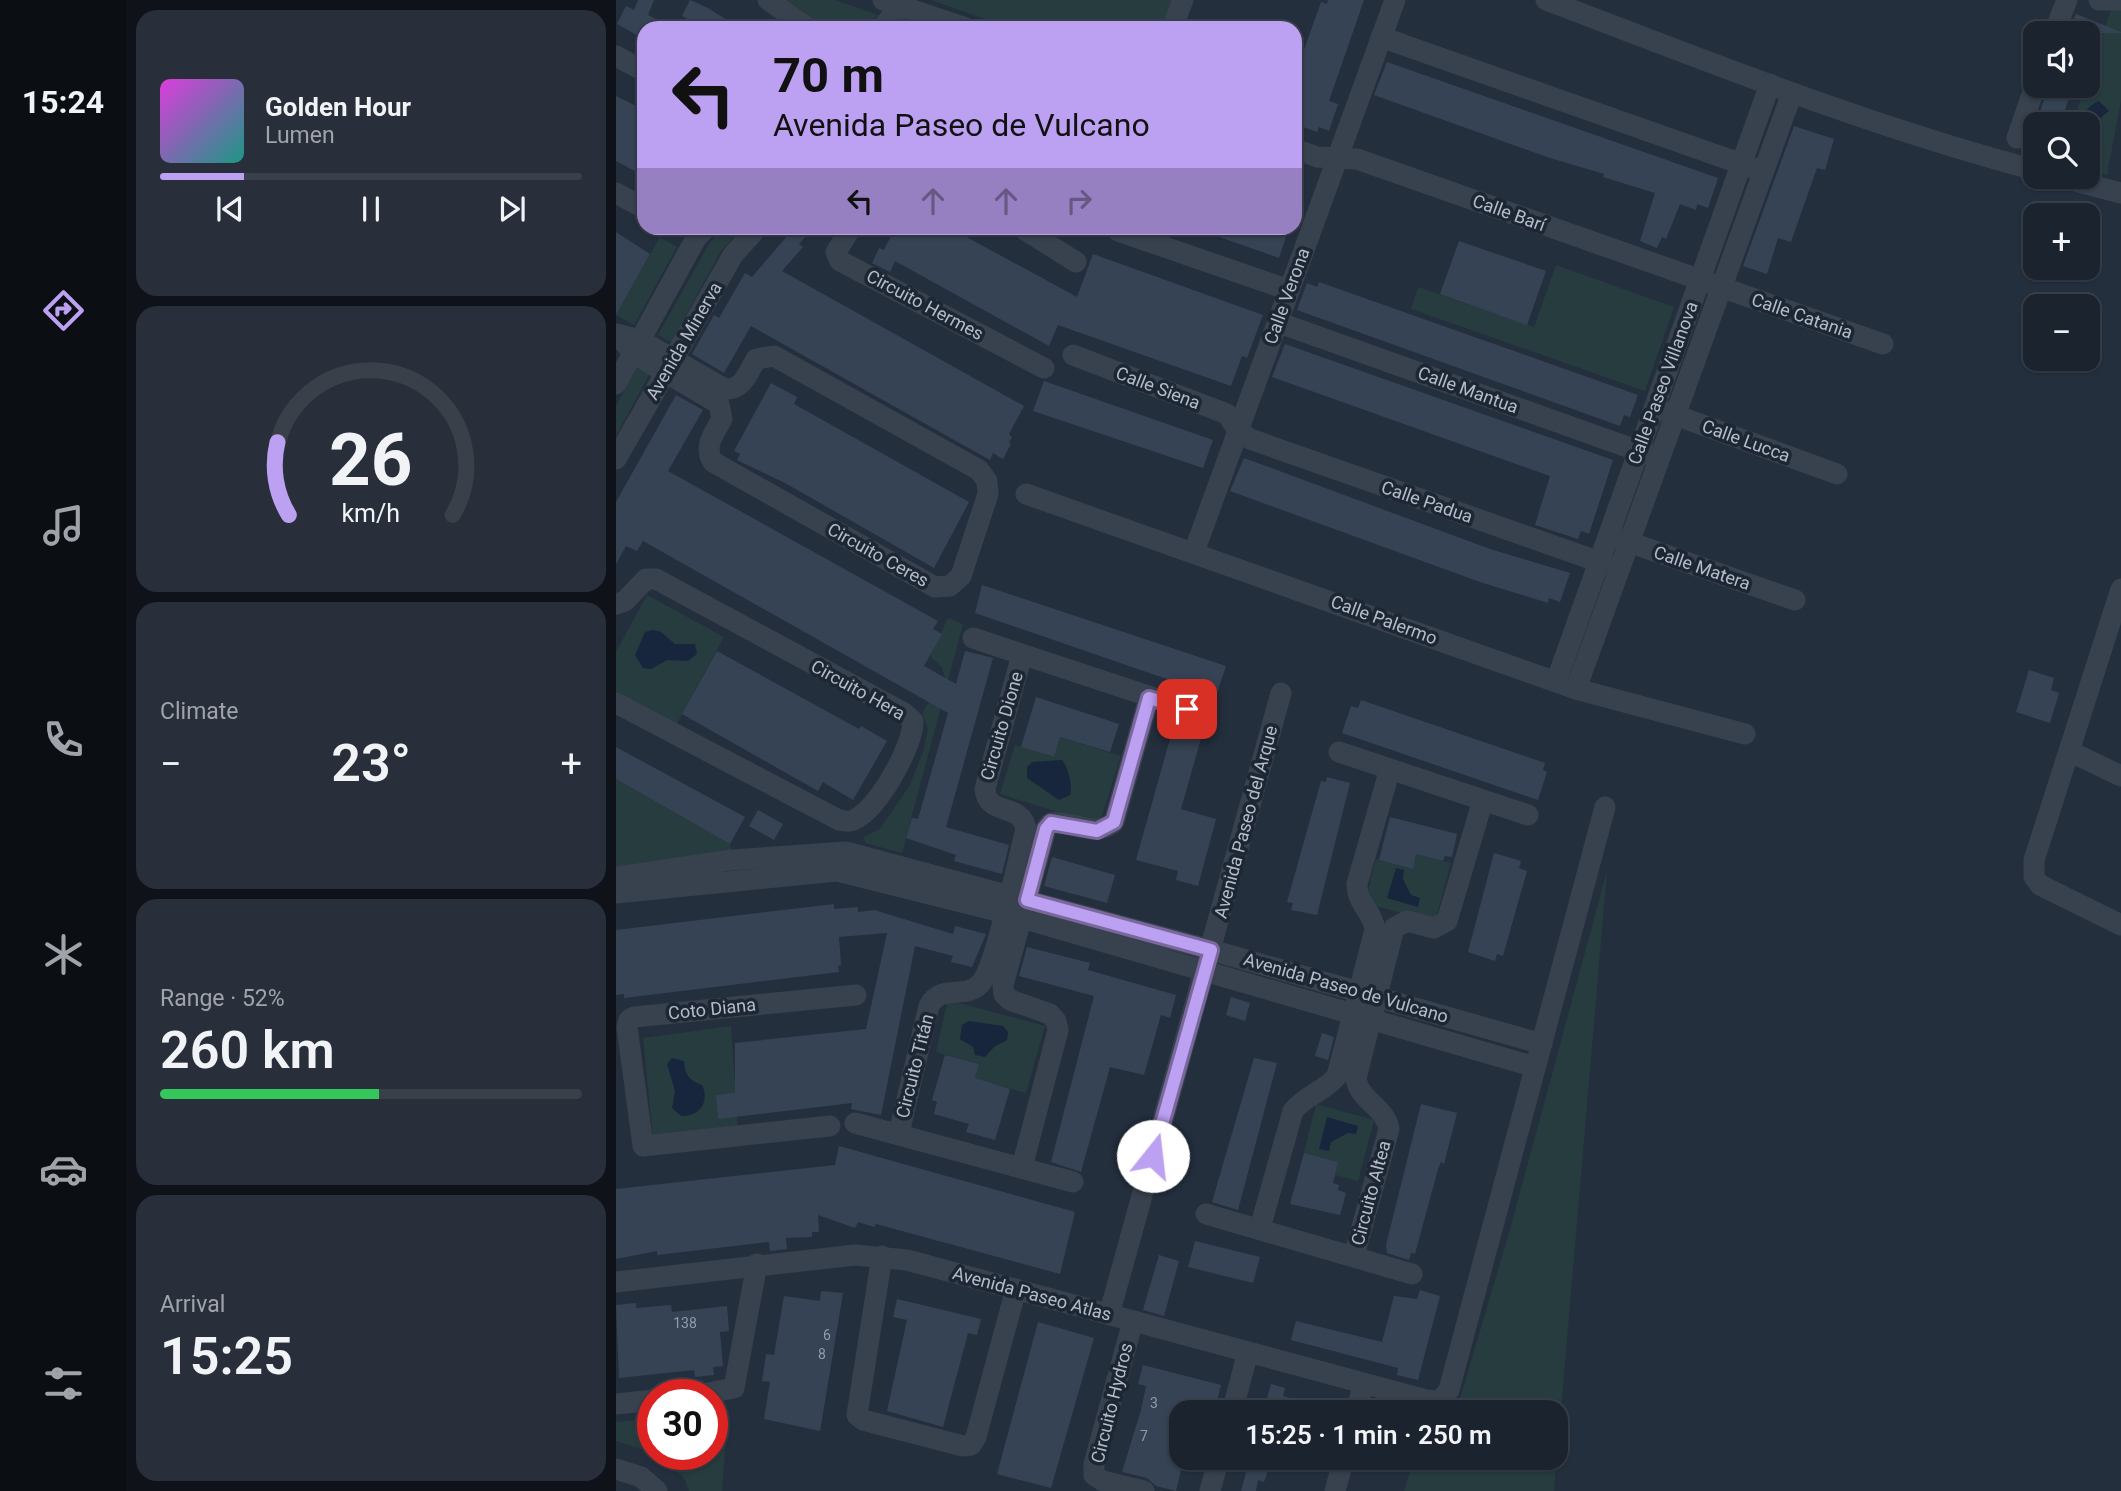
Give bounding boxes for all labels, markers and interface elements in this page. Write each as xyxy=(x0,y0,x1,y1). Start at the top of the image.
map controls xyxy=(2023,21,2100,371)
button: sound xyxy=(2023,21,2100,98)
text: 70 m xyxy=(773,47,884,104)
icon: left xyxy=(658,49,749,140)
text: 15:24 xyxy=(22,83,104,121)
text: Golden Hour xyxy=(265,92,411,122)
text: Avenida Paseo de Vulcano xyxy=(773,106,1150,144)
button: search xyxy=(2023,112,2100,189)
text: Lumen xyxy=(265,122,335,149)
icon: left xyxy=(841,182,879,220)
icon: ahead xyxy=(914,182,952,220)
icon: ahead xyxy=(987,182,1025,220)
icon: right xyxy=(1060,182,1098,220)
icon: previous xyxy=(211,190,249,228)
icon: pause xyxy=(352,190,390,228)
icon: next xyxy=(493,190,531,228)
street label: Calle Barí xyxy=(1470,190,1549,236)
button: + xyxy=(2023,203,2100,280)
street label: Calle Verona xyxy=(1259,245,1314,347)
street label: Circuito Hermes xyxy=(863,265,987,344)
street label: Avenida Minerva xyxy=(641,278,726,403)
icon: directions xyxy=(39,286,88,335)
street label: Calle Catania xyxy=(1749,288,1855,343)
button: − xyxy=(2023,294,2100,371)
street label: Calle Paseo Villanova xyxy=(1623,299,1702,467)
street label: Calle Siena xyxy=(1113,362,1203,413)
street label: Calle Mantua xyxy=(1415,362,1521,417)
street label: Calle Lucca xyxy=(1699,415,1793,466)
text: 26 xyxy=(329,418,413,504)
street label: Calle Padua xyxy=(1379,476,1476,527)
text: km/h xyxy=(342,499,400,528)
icon: music xyxy=(39,501,88,550)
street label: Circuito Ceres xyxy=(824,518,932,591)
street label: Calle Matera xyxy=(1651,541,1753,594)
street label: Calle Palermo xyxy=(1328,591,1440,648)
street label: Circuito Hera xyxy=(808,655,909,724)
street label: Circuito Dione xyxy=(976,669,1027,783)
pin xyxy=(1157,679,1217,739)
icon: arrive xyxy=(1168,690,1206,728)
text: Climate xyxy=(160,698,239,725)
icon: phone xyxy=(39,715,88,764)
street label: Avenida Paseo del Arque xyxy=(1210,723,1281,921)
text: 23° xyxy=(331,733,411,794)
text: − xyxy=(160,742,182,786)
text: + xyxy=(560,742,582,786)
icon: climate xyxy=(39,930,88,979)
street label: Avenida Paseo de Vulcano xyxy=(1241,948,1451,1027)
text: Range · 52% xyxy=(160,985,285,1012)
street label: Coto Diana xyxy=(667,993,757,1024)
street label: Circuito Titán xyxy=(891,1012,938,1120)
text: 260 km xyxy=(160,1020,335,1081)
position arrow xyxy=(1116,1119,1190,1193)
street label: Circuito Altea xyxy=(1346,1138,1395,1248)
icon: car xyxy=(39,1145,88,1194)
street label: Avenida Paseo Atlas xyxy=(950,1262,1114,1325)
text: Arrival xyxy=(160,1291,225,1318)
house number: 138 xyxy=(673,1315,697,1331)
text: 15:25 xyxy=(160,1326,293,1387)
house number: 6 xyxy=(823,1327,831,1343)
street label: Circuito Hydros xyxy=(1086,1341,1137,1465)
house number: 8 xyxy=(818,1346,826,1362)
icon: filters xyxy=(39,1359,88,1408)
speed limit sign: 30 xyxy=(637,1379,728,1470)
house number: 3 xyxy=(1150,1395,1158,1411)
text: 15:25 · 1 min · 250 m xyxy=(1245,1420,1492,1450)
house number: 7 xyxy=(1140,1428,1148,1444)

